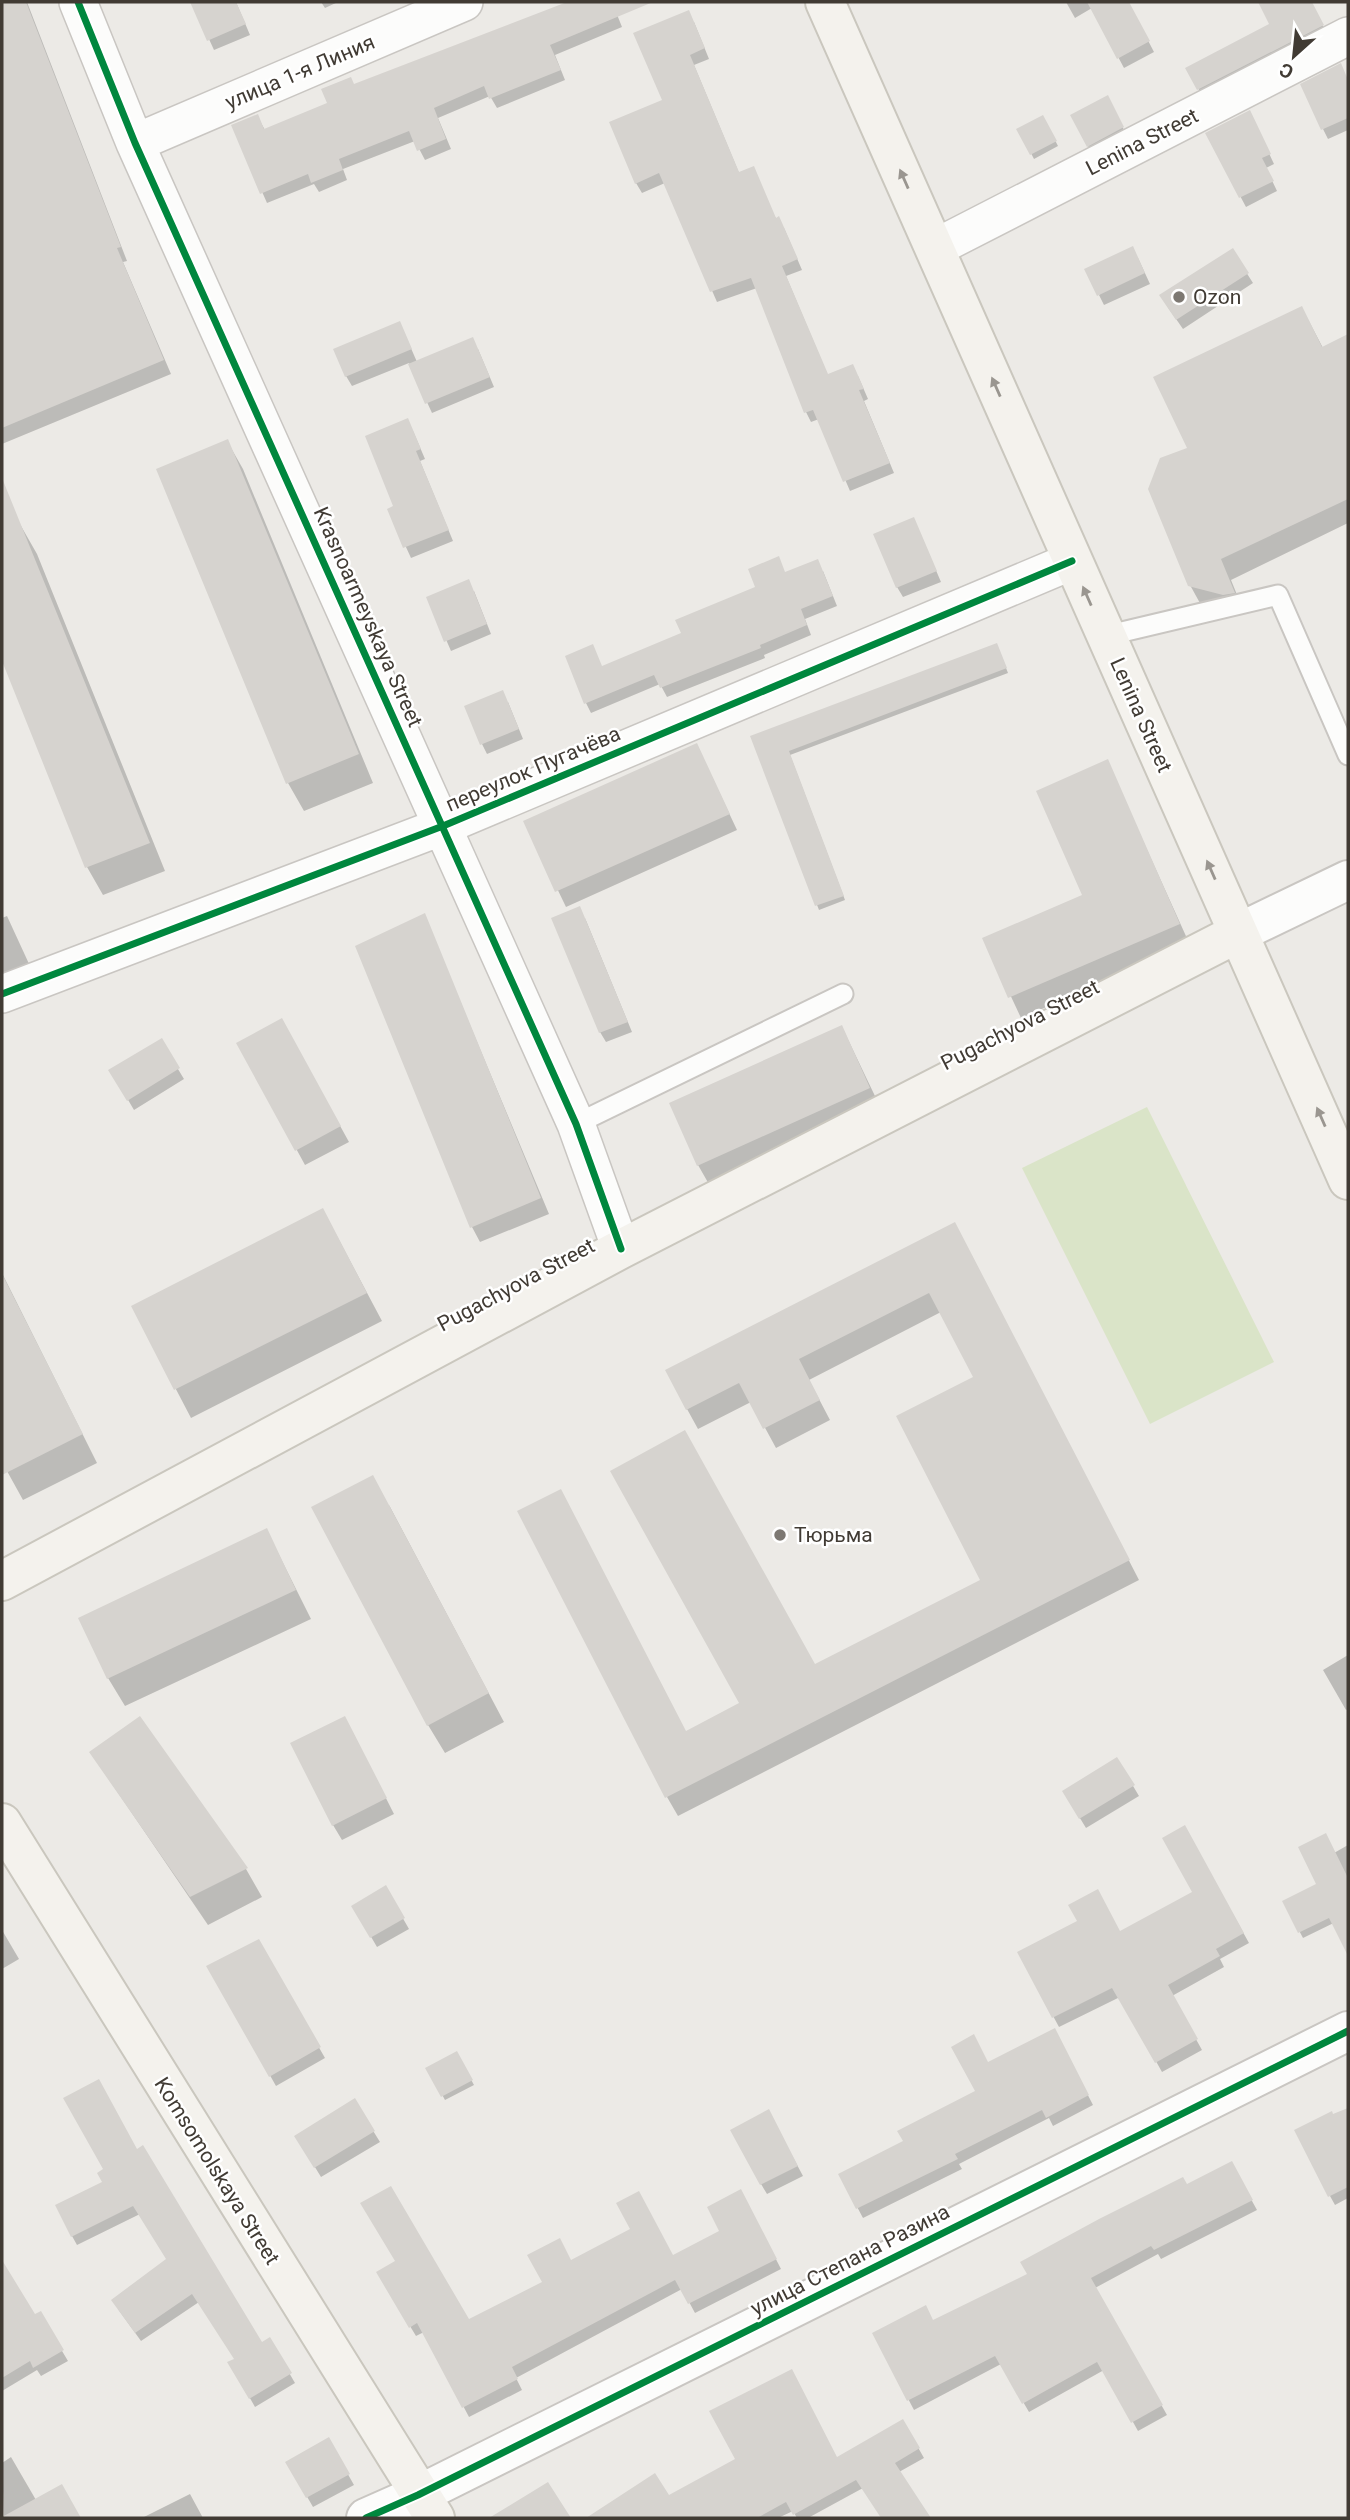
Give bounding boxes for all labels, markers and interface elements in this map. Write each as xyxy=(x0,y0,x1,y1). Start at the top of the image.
north arrow xyxy=(1259,21,1329,91)
street label: улица 1-я Линия xyxy=(222,30,378,114)
text: С xyxy=(1276,58,1297,84)
street label: Lenina Street xyxy=(1082,103,1202,181)
one-way arrow xyxy=(898,169,910,189)
place label: Ozon xyxy=(1193,285,1241,309)
marker: Ozon xyxy=(1171,289,1187,305)
one-way arrow xyxy=(990,377,1001,398)
street label: Krasnoarmeyskaya Street xyxy=(309,503,427,731)
one-way arrow xyxy=(1081,586,1093,606)
street label: Lenina Street xyxy=(1105,654,1177,776)
street label: переулок Пугачёва xyxy=(442,721,624,817)
one-way arrow xyxy=(1205,860,1216,881)
street label: Pugachyova Street xyxy=(937,975,1103,1075)
one-way arrow xyxy=(1315,1107,1326,1128)
street label: Pugachyova Street xyxy=(433,1233,599,1337)
place label: Тюрьма xyxy=(794,1523,873,1547)
marker: Тюрьма xyxy=(772,1527,788,1543)
street label: Komsomolskaya Street xyxy=(150,2073,285,2269)
street label: улица Степана Разина xyxy=(746,2199,954,2321)

